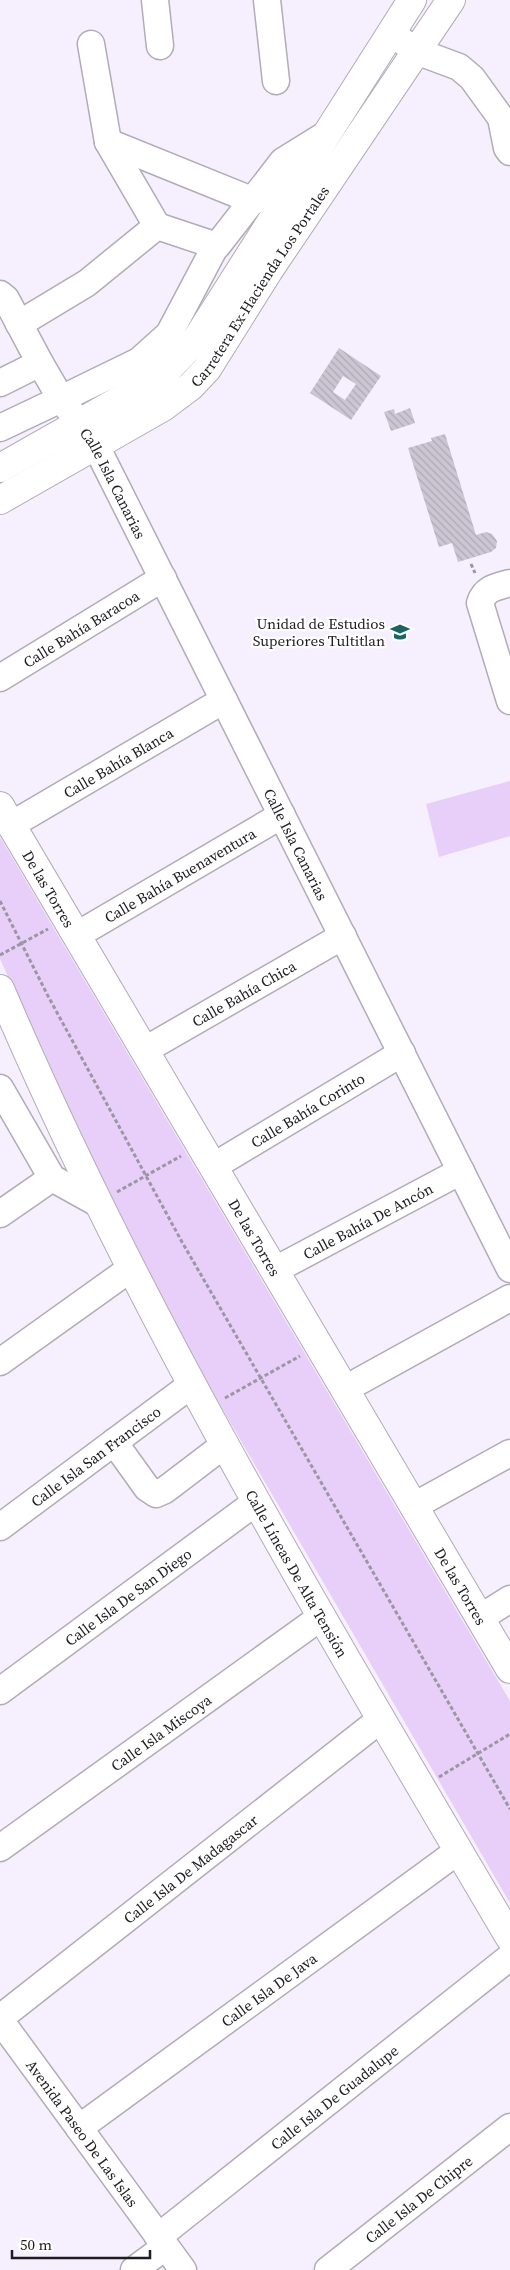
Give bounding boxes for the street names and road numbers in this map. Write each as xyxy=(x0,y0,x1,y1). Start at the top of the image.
street label: Carretera Ex-Hacienda Los Portales xyxy=(185,181,334,391)
street label: Calle Isla Canarias xyxy=(75,423,151,542)
street label: Calle Bahía Baracoa xyxy=(19,584,143,672)
street label: Calle Bahía Blanca xyxy=(59,722,177,803)
street label: Calle Isla Canarias xyxy=(259,785,333,904)
street label: Calle Bahía Buenaventura xyxy=(100,822,260,927)
street label: De las Torres xyxy=(18,846,80,931)
street label: Calle Bahía Chica xyxy=(188,955,300,1031)
street label: Calle Bahía Corinto xyxy=(246,1067,368,1152)
street label: Calle Bahía De Ancón xyxy=(299,1177,436,1264)
street label: De las Torres xyxy=(224,1195,286,1280)
street label: Calle Isla San Francisco xyxy=(26,1401,165,1511)
street label: Calle Líneas De Alta Tensión xyxy=(241,1486,353,1661)
street label: Calle Isla De San Diego xyxy=(60,1543,196,1650)
street label: De las Torres xyxy=(430,1543,492,1629)
street label: Calle Isla Miscoya xyxy=(106,1689,216,1776)
street label: Calle Isla De Madagascar xyxy=(119,1809,263,1928)
street label: Calle Isla De Java xyxy=(217,1947,321,2031)
street label: Calle Isla De Guadalupe xyxy=(266,2039,403,2154)
street label: Avenida Paseo De Las Islas xyxy=(22,2055,144,2211)
street label: Calle Isla De Chipre xyxy=(360,2150,477,2248)

